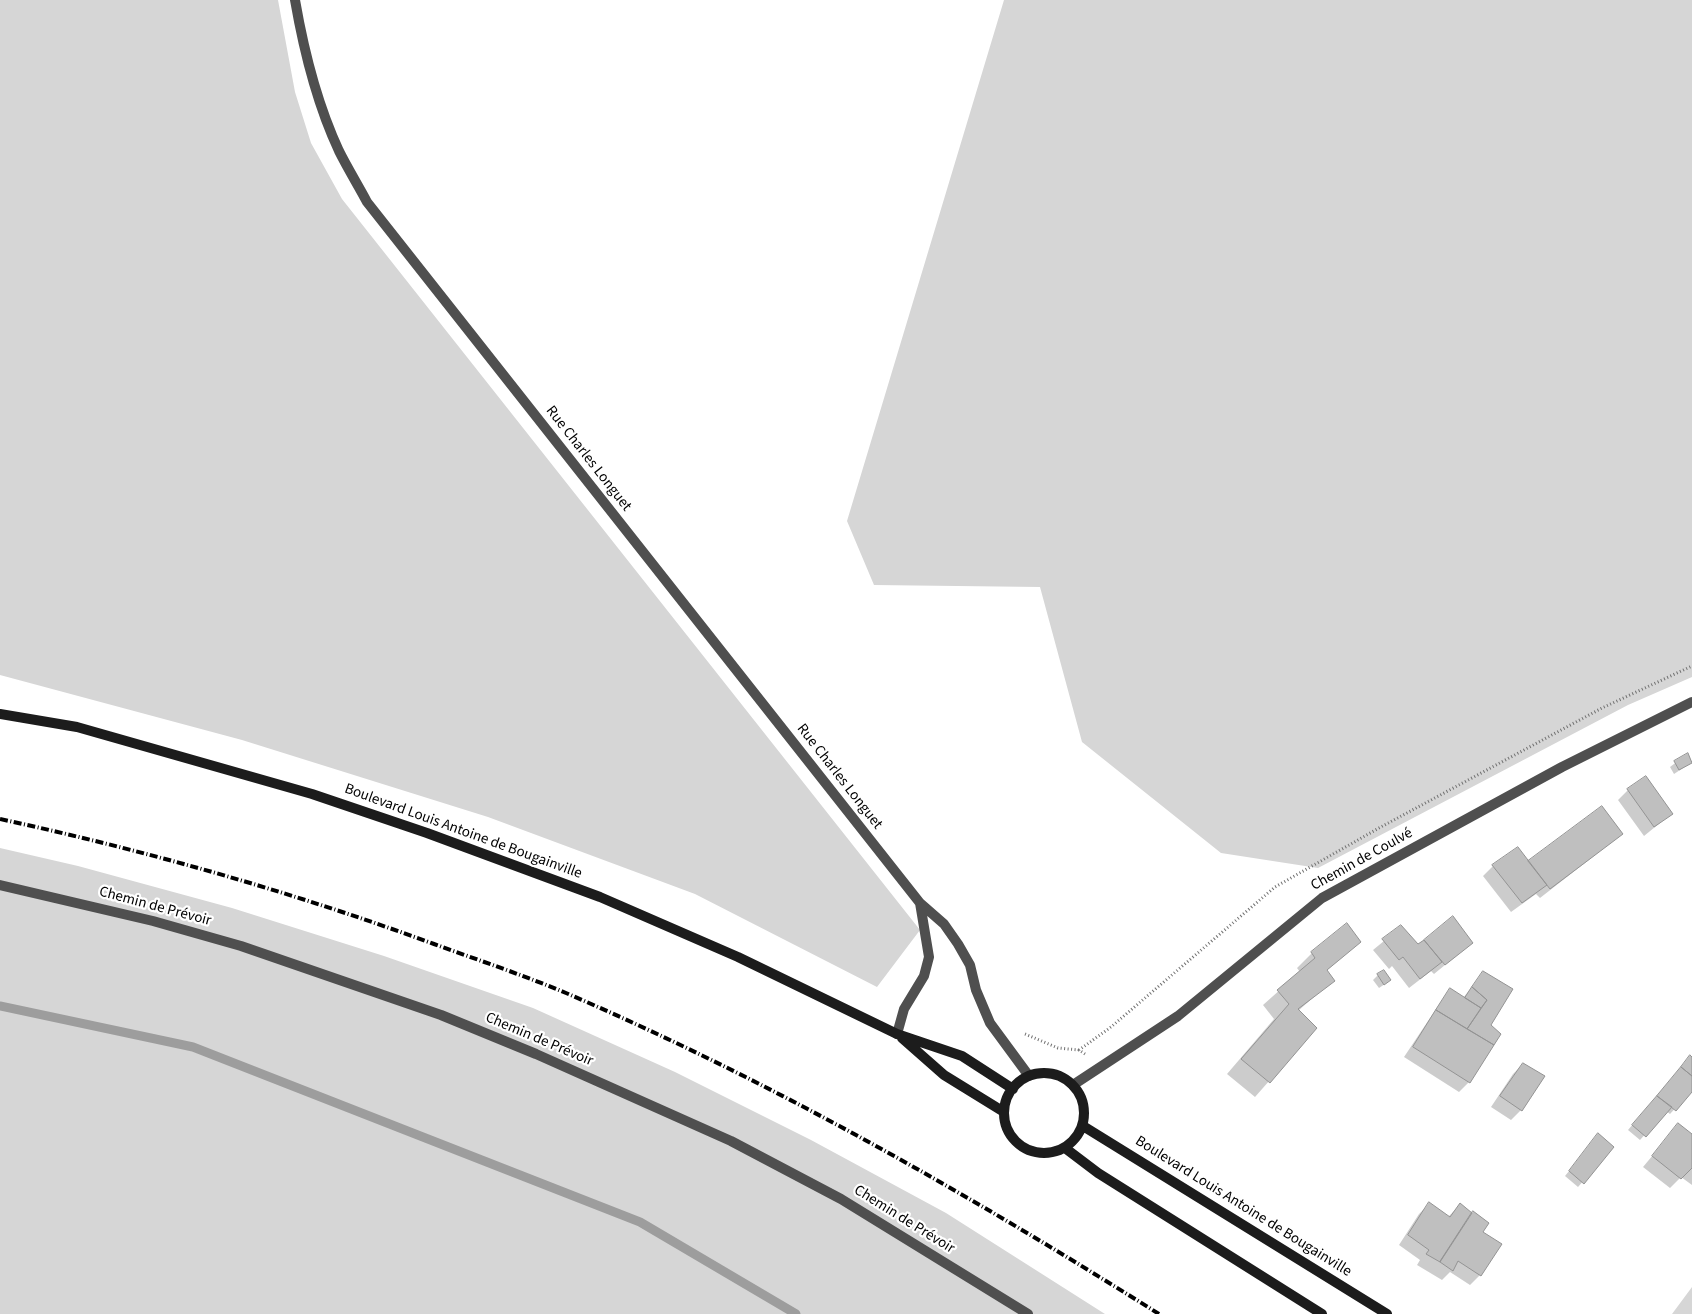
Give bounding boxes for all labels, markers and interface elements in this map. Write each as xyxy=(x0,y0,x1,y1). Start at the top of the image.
street label: Rue Charles Longuet xyxy=(541,403,635,515)
street label: Rue Charles Longuet xyxy=(792,721,886,833)
street label: Boulevard Louis Antoine de Bougainville xyxy=(342,781,584,883)
street label: Chemin de Coulvé xyxy=(1308,825,1416,895)
street label: Chemin de Prévoir xyxy=(97,883,213,931)
street label: Chemin de Prévoir xyxy=(482,1009,596,1071)
street label: Boulevard Louis Antoine de Bougainville xyxy=(1132,1133,1354,1281)
street label: Chemin de Prévoir xyxy=(850,1182,958,1258)

